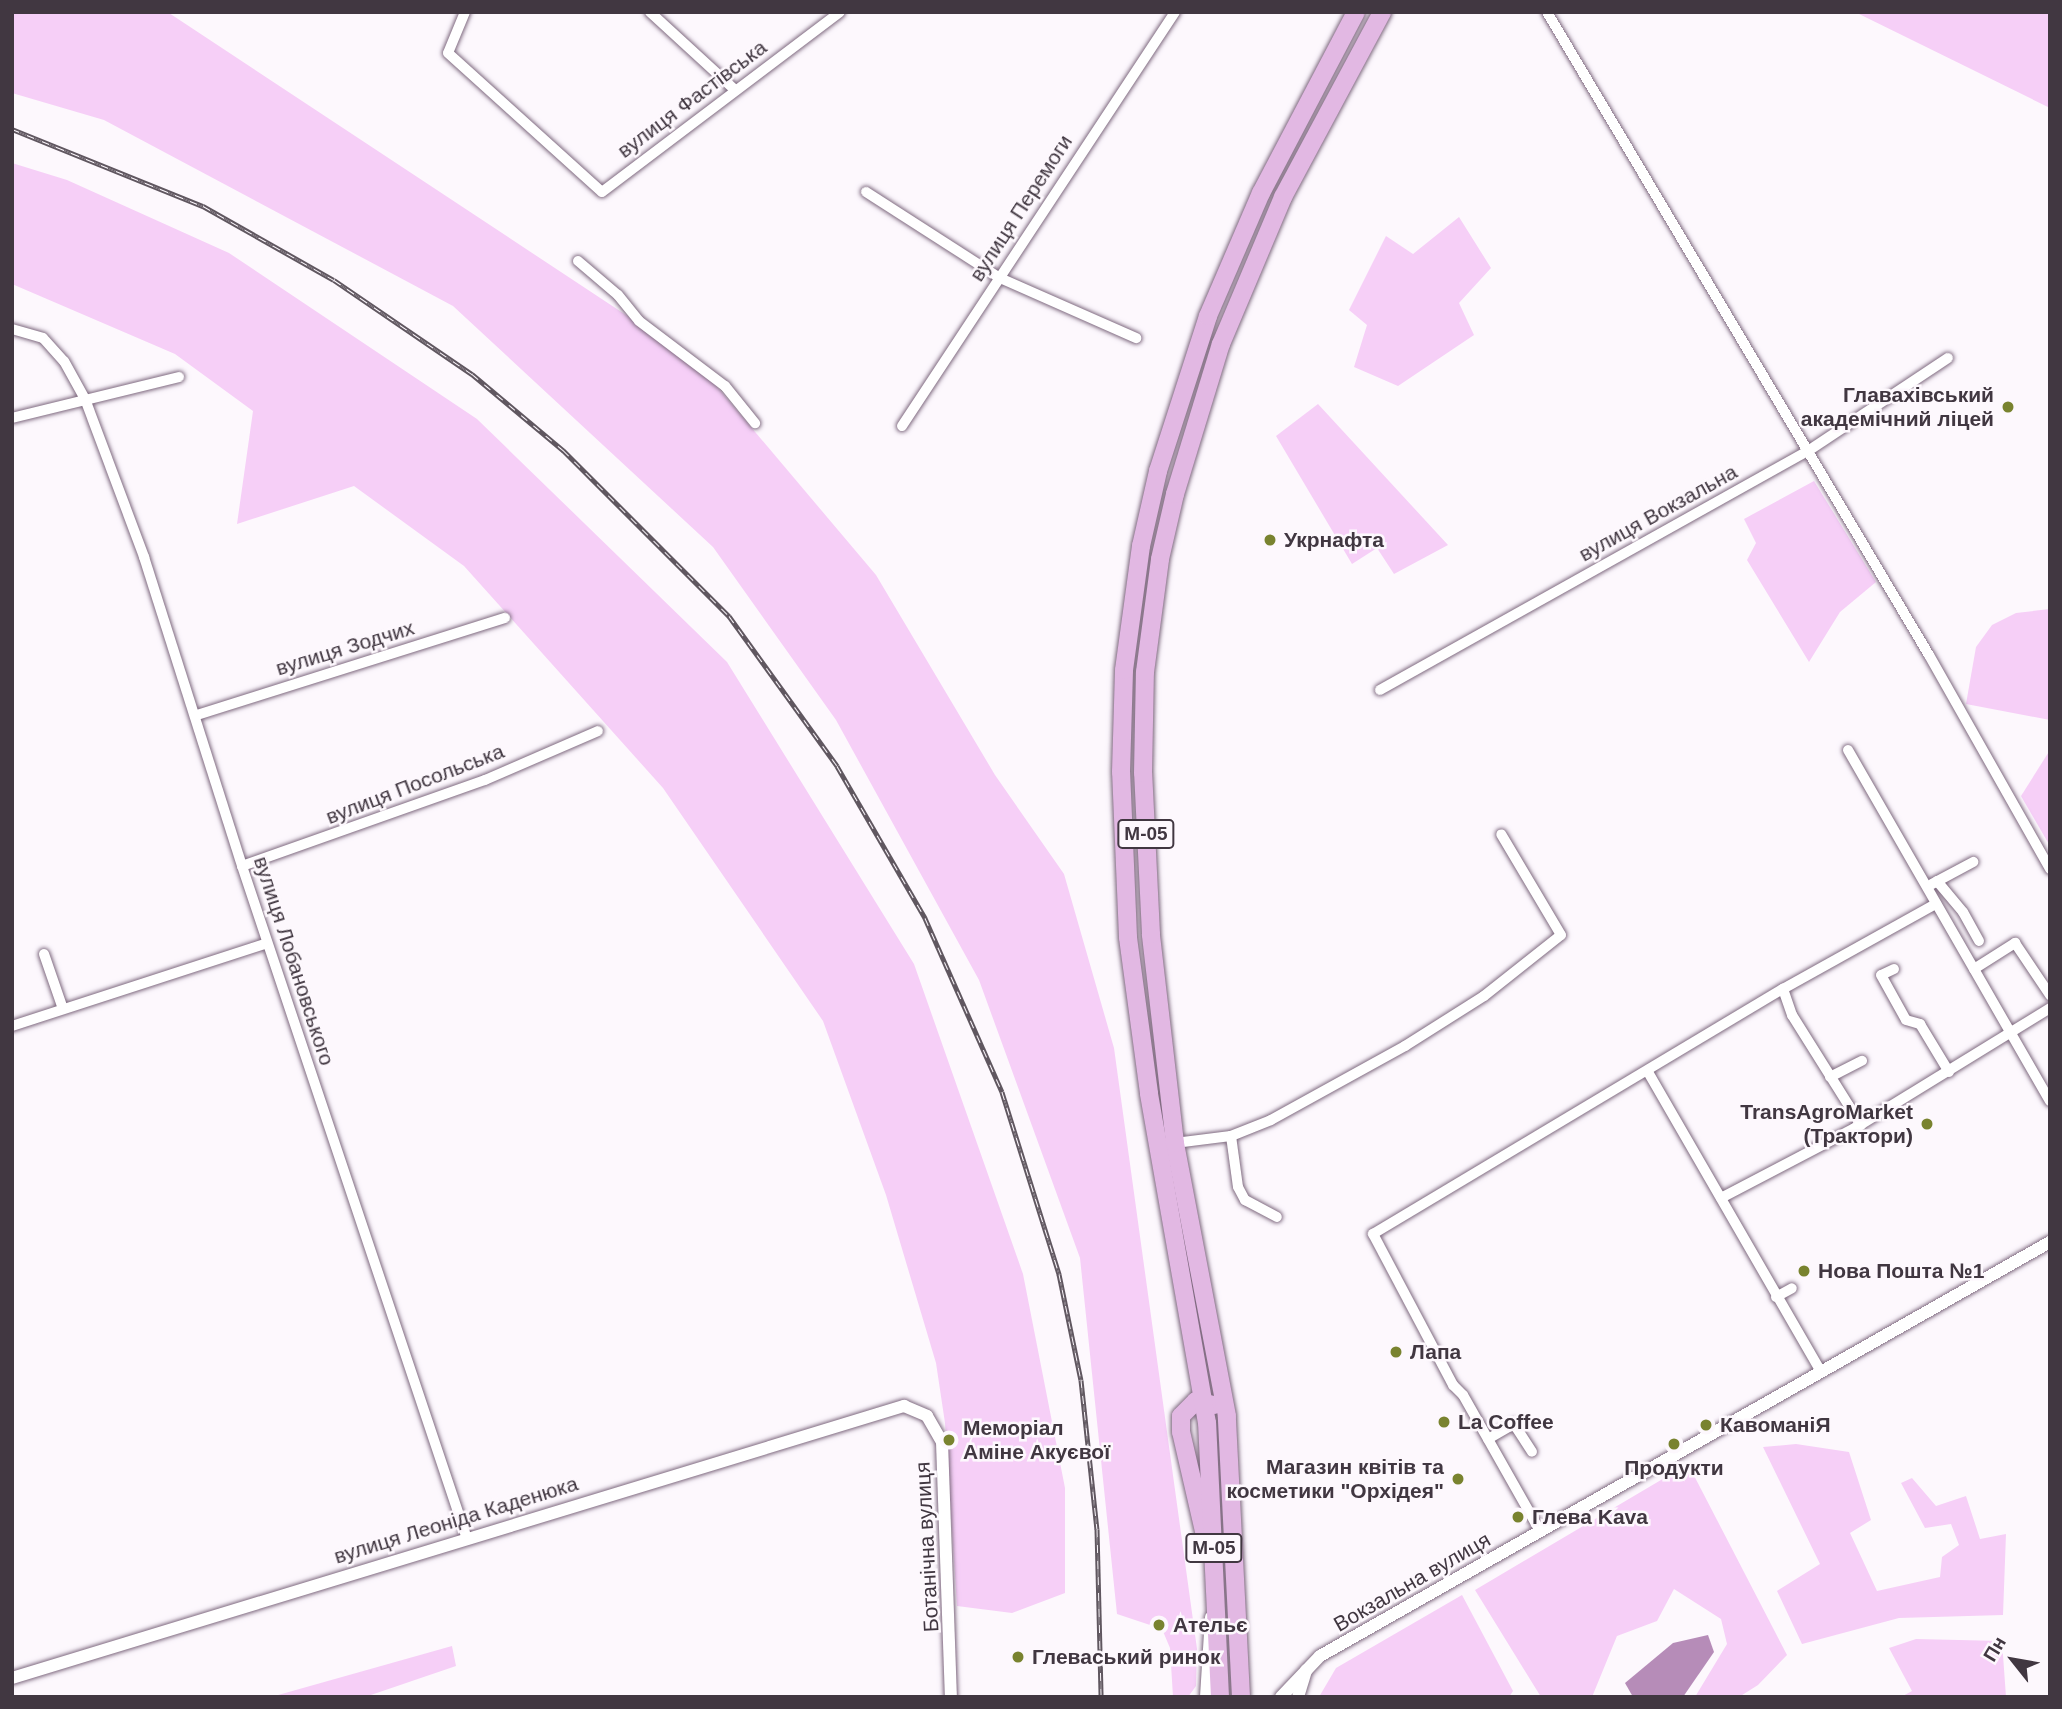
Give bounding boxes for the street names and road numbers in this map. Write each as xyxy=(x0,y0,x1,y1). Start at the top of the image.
street label: вулиця Фастівська xyxy=(613,35,771,163)
street label: вулиця Перемоги xyxy=(964,130,1078,286)
street label: вулиця Вокзальна xyxy=(1575,459,1741,567)
street label: вулиця Зодчих xyxy=(273,615,417,681)
street label: вулиця Посольська xyxy=(322,738,508,830)
road number: М-05 xyxy=(1116,818,1176,849)
street label: вулиця Лобановського xyxy=(248,853,340,1069)
street label: Ботанічна вулиця xyxy=(910,1461,944,1633)
street label: вулиця Леоніда Каденюка xyxy=(331,1471,581,1569)
street label: Вокзальна вулиця xyxy=(1329,1527,1495,1637)
road number: М-05 xyxy=(1184,1532,1244,1564)

